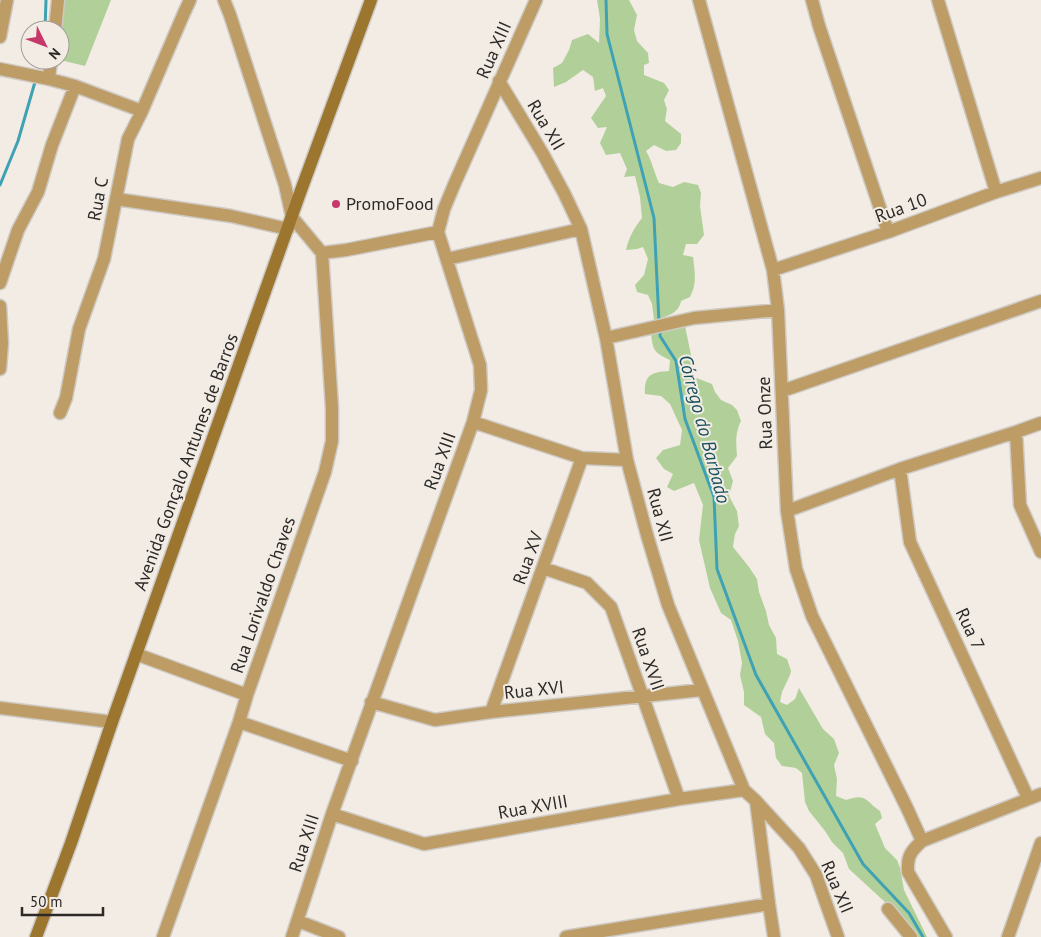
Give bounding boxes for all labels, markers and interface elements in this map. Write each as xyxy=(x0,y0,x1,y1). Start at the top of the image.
street label: Rua XIII xyxy=(471,18,516,82)
north arrow xyxy=(20,20,70,70)
text: N xyxy=(45,44,64,63)
street label: Rua XII xyxy=(522,95,570,154)
street label: Rua C xyxy=(82,175,113,223)
street label: Rua 10 xyxy=(872,187,930,228)
place label: PromoFood xyxy=(346,192,434,215)
marker: PromoFood xyxy=(330,198,342,210)
street label: Avenida Gonçalo Antunes de Barros xyxy=(128,330,243,594)
water label: Córrego do Barbado xyxy=(674,352,736,506)
street label: Rua Onze xyxy=(752,376,777,450)
street label: Rua XIII xyxy=(418,429,461,493)
street label: Rua XII xyxy=(642,485,679,544)
street label: Rua Lorivaldo Chaves xyxy=(225,514,300,676)
street label: Rua XV xyxy=(507,527,548,588)
street label: Rua 7 xyxy=(951,604,990,653)
street label: Rua XVII xyxy=(627,624,670,693)
street label: Rua XVI xyxy=(503,675,565,704)
street label: Rua XVIII xyxy=(496,789,570,824)
street label: Rua XIII xyxy=(283,811,324,875)
street label: Rua XII xyxy=(816,857,859,917)
scale bar xyxy=(22,884,104,916)
text: 50 m xyxy=(30,892,63,911)

